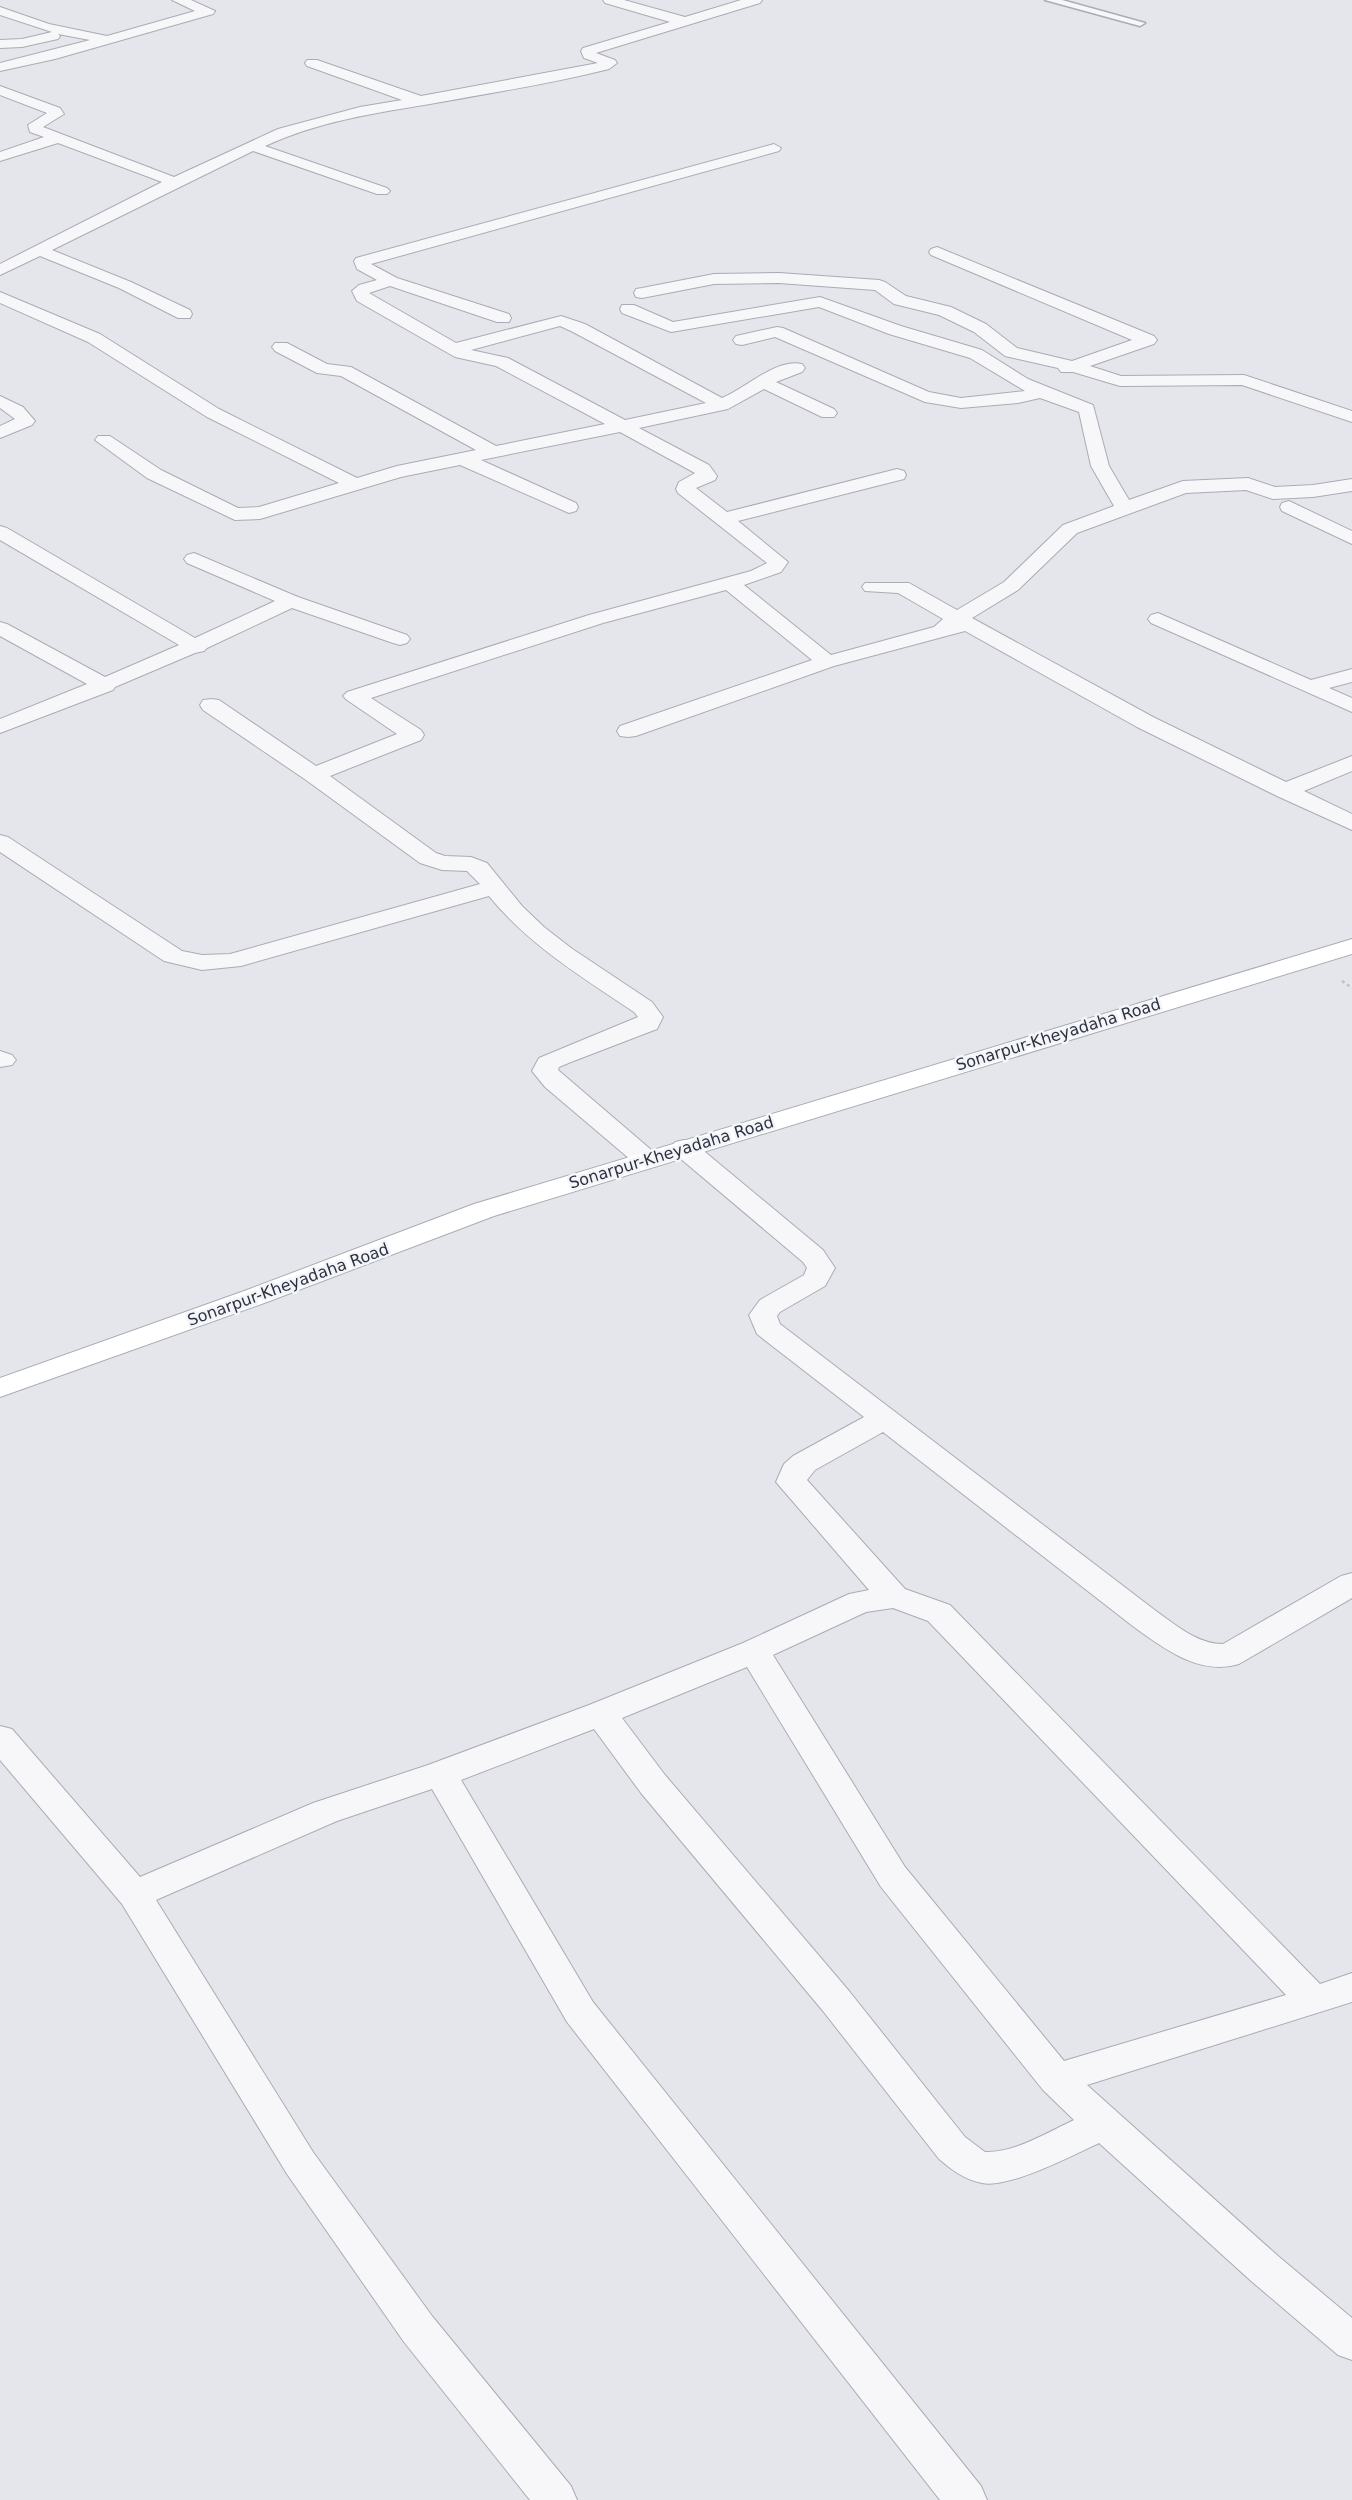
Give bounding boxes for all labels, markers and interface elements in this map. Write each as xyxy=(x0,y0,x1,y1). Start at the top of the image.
street label: Sonarpur-Kheyadaha Road xyxy=(954,994,1163,1075)
street label: Sonarpur-Kheyadaha Road xyxy=(567,1112,776,1193)
street label: Sonarpur-Kheyadaha Road xyxy=(185,1239,391,1330)

